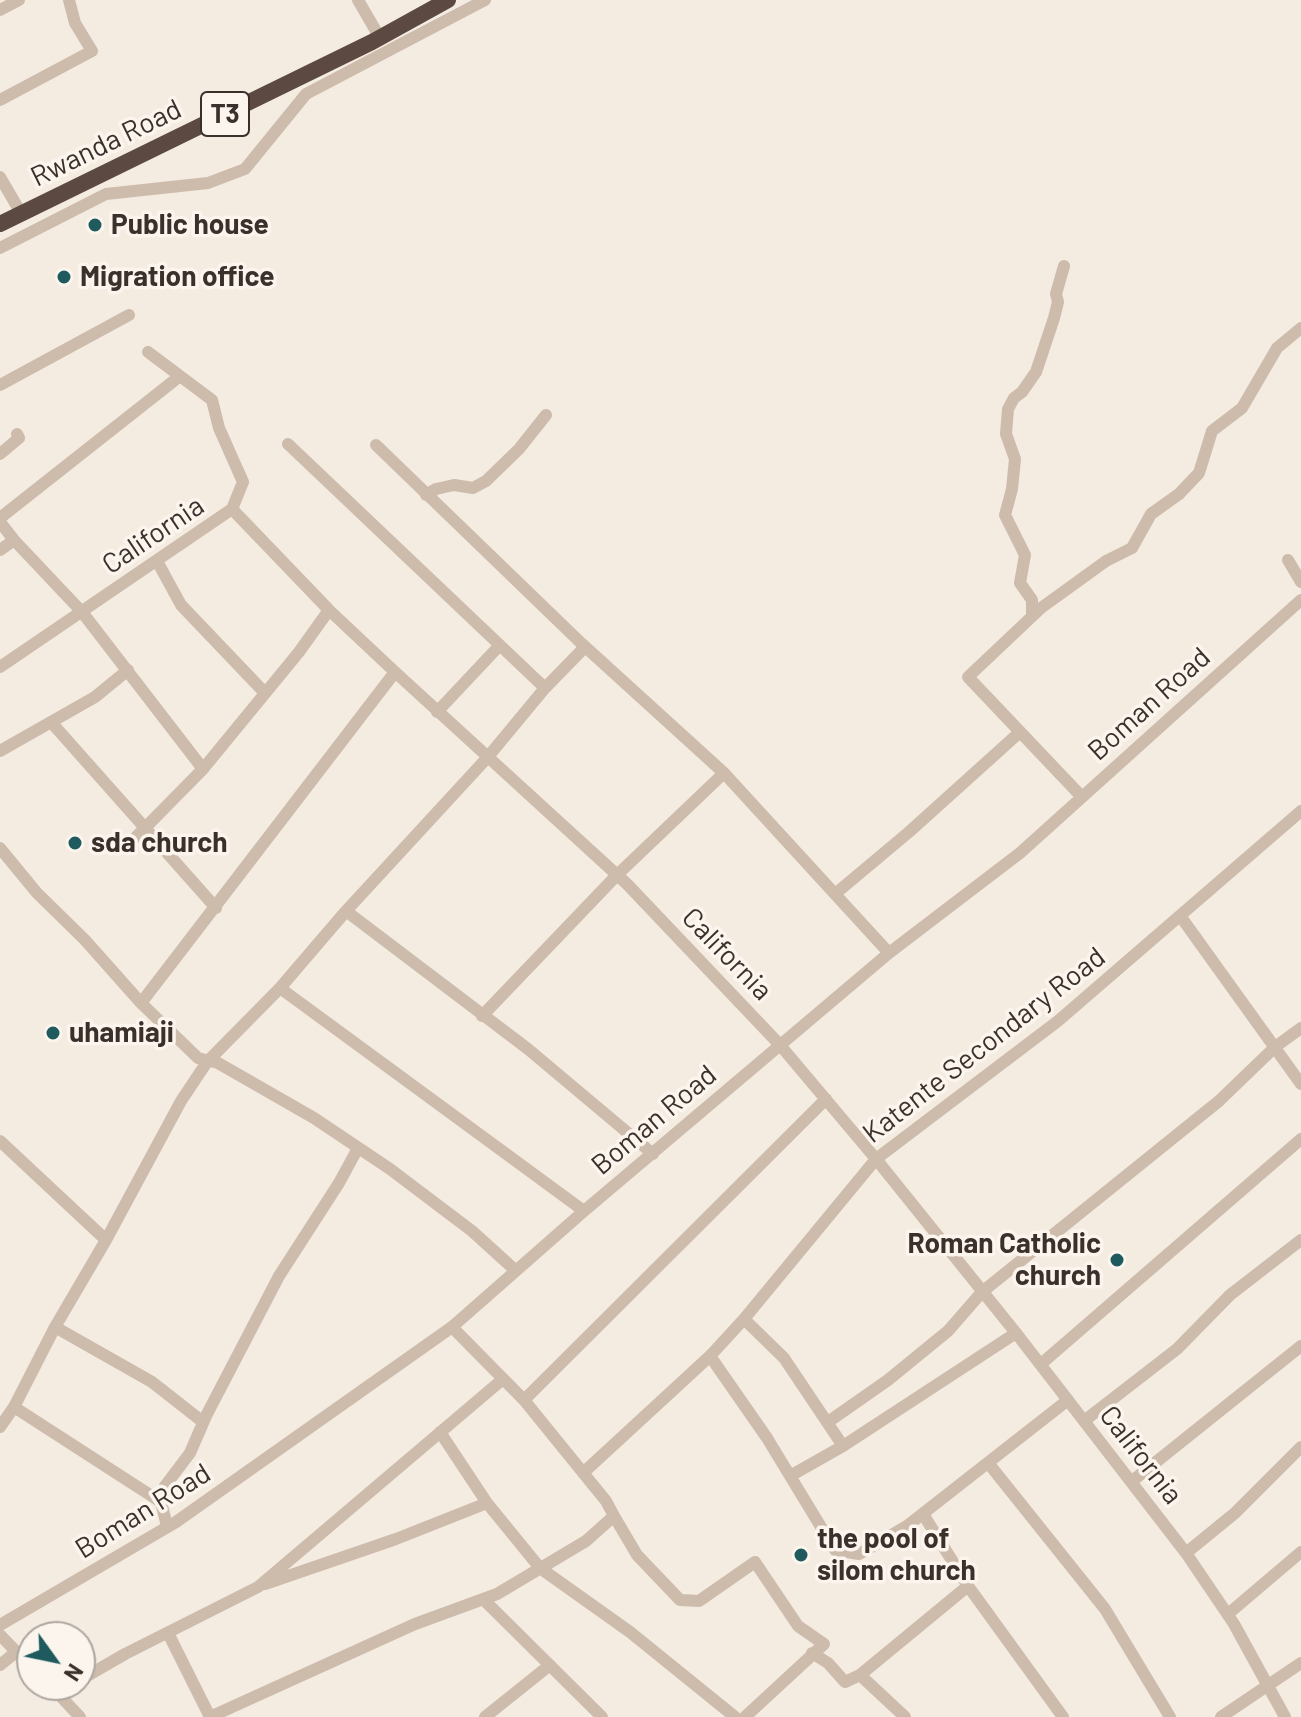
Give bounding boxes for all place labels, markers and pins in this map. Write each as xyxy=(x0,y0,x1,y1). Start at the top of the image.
place label: Public house xyxy=(111,208,269,242)
marker: Public house xyxy=(86,216,104,234)
place label: Migration office xyxy=(80,260,275,294)
marker: Migration office xyxy=(55,268,73,286)
place label: sda church xyxy=(91,826,228,860)
marker: sda church xyxy=(66,834,84,852)
place label: uhamiaji xyxy=(69,1016,174,1050)
marker: uhamiaji xyxy=(44,1024,62,1042)
place label: Roman Catholic church xyxy=(907,1227,1101,1293)
marker: Roman Catholic church xyxy=(1108,1251,1126,1269)
place label: the pool of silom church xyxy=(817,1522,976,1588)
marker: the pool of silom church xyxy=(792,1546,810,1564)

